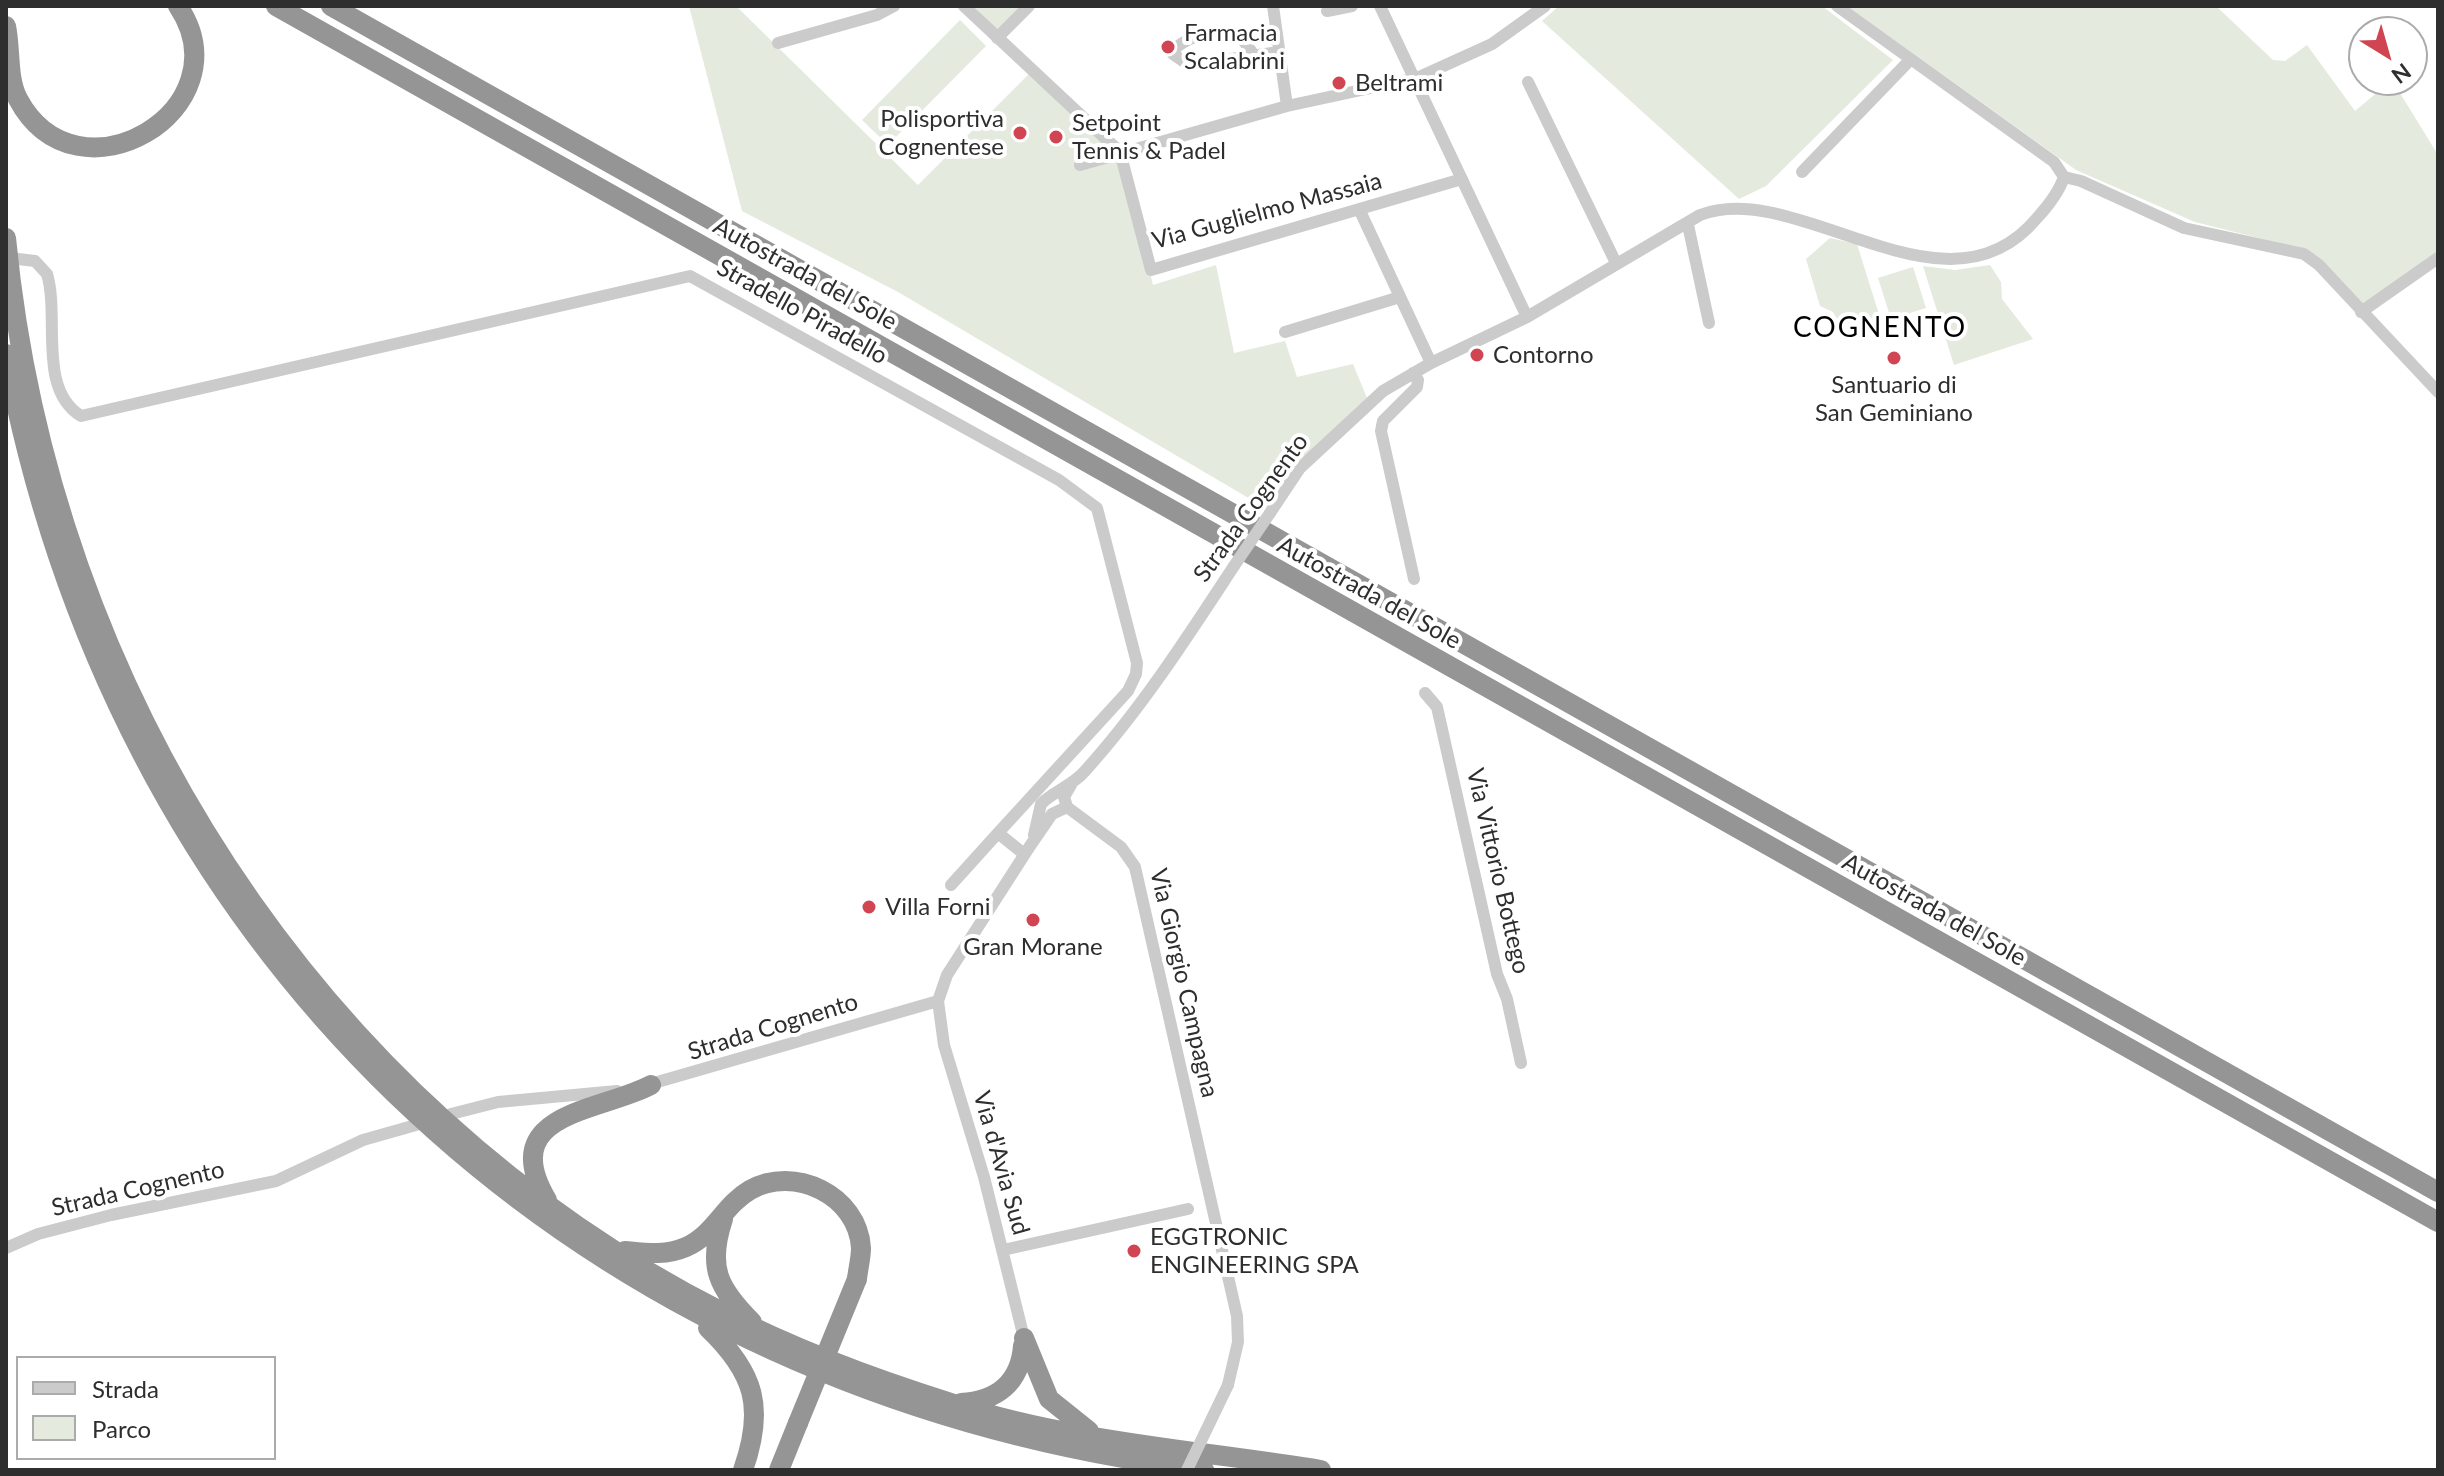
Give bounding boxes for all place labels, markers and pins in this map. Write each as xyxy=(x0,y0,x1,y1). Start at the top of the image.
place label: Farmacia Scalabrini xyxy=(1184,19,1285,75)
marker: Farmacia Scalabrini xyxy=(1159,38,1177,56)
place label: Beltrami xyxy=(1355,69,1443,97)
marker: Beltrami xyxy=(1330,74,1348,92)
place label: Polisportiva Cognentese xyxy=(879,105,1004,161)
place label: Setpoint Tennis & Padel xyxy=(1072,109,1226,165)
marker: Polisportiva Cognentese xyxy=(1011,124,1029,142)
marker: Setpoint Tennis & Padel xyxy=(1047,128,1065,146)
place label: Contorno xyxy=(1493,341,1594,369)
marker: Contorno xyxy=(1468,346,1486,364)
marker: Santuario di San Geminiano xyxy=(1885,349,1903,367)
place label: Santuario di San Geminiano xyxy=(1815,371,1973,427)
place label: Villa Forni xyxy=(885,893,990,921)
marker: Villa Forni xyxy=(860,898,878,916)
marker: Gran Morane xyxy=(1024,911,1042,929)
place label: Gran Morane xyxy=(963,933,1103,961)
place label: EGGTRONIC ENGINEERING SPA xyxy=(1150,1223,1359,1279)
marker: EGGTRONIC ENGINEERING SPA xyxy=(1125,1242,1143,1260)

